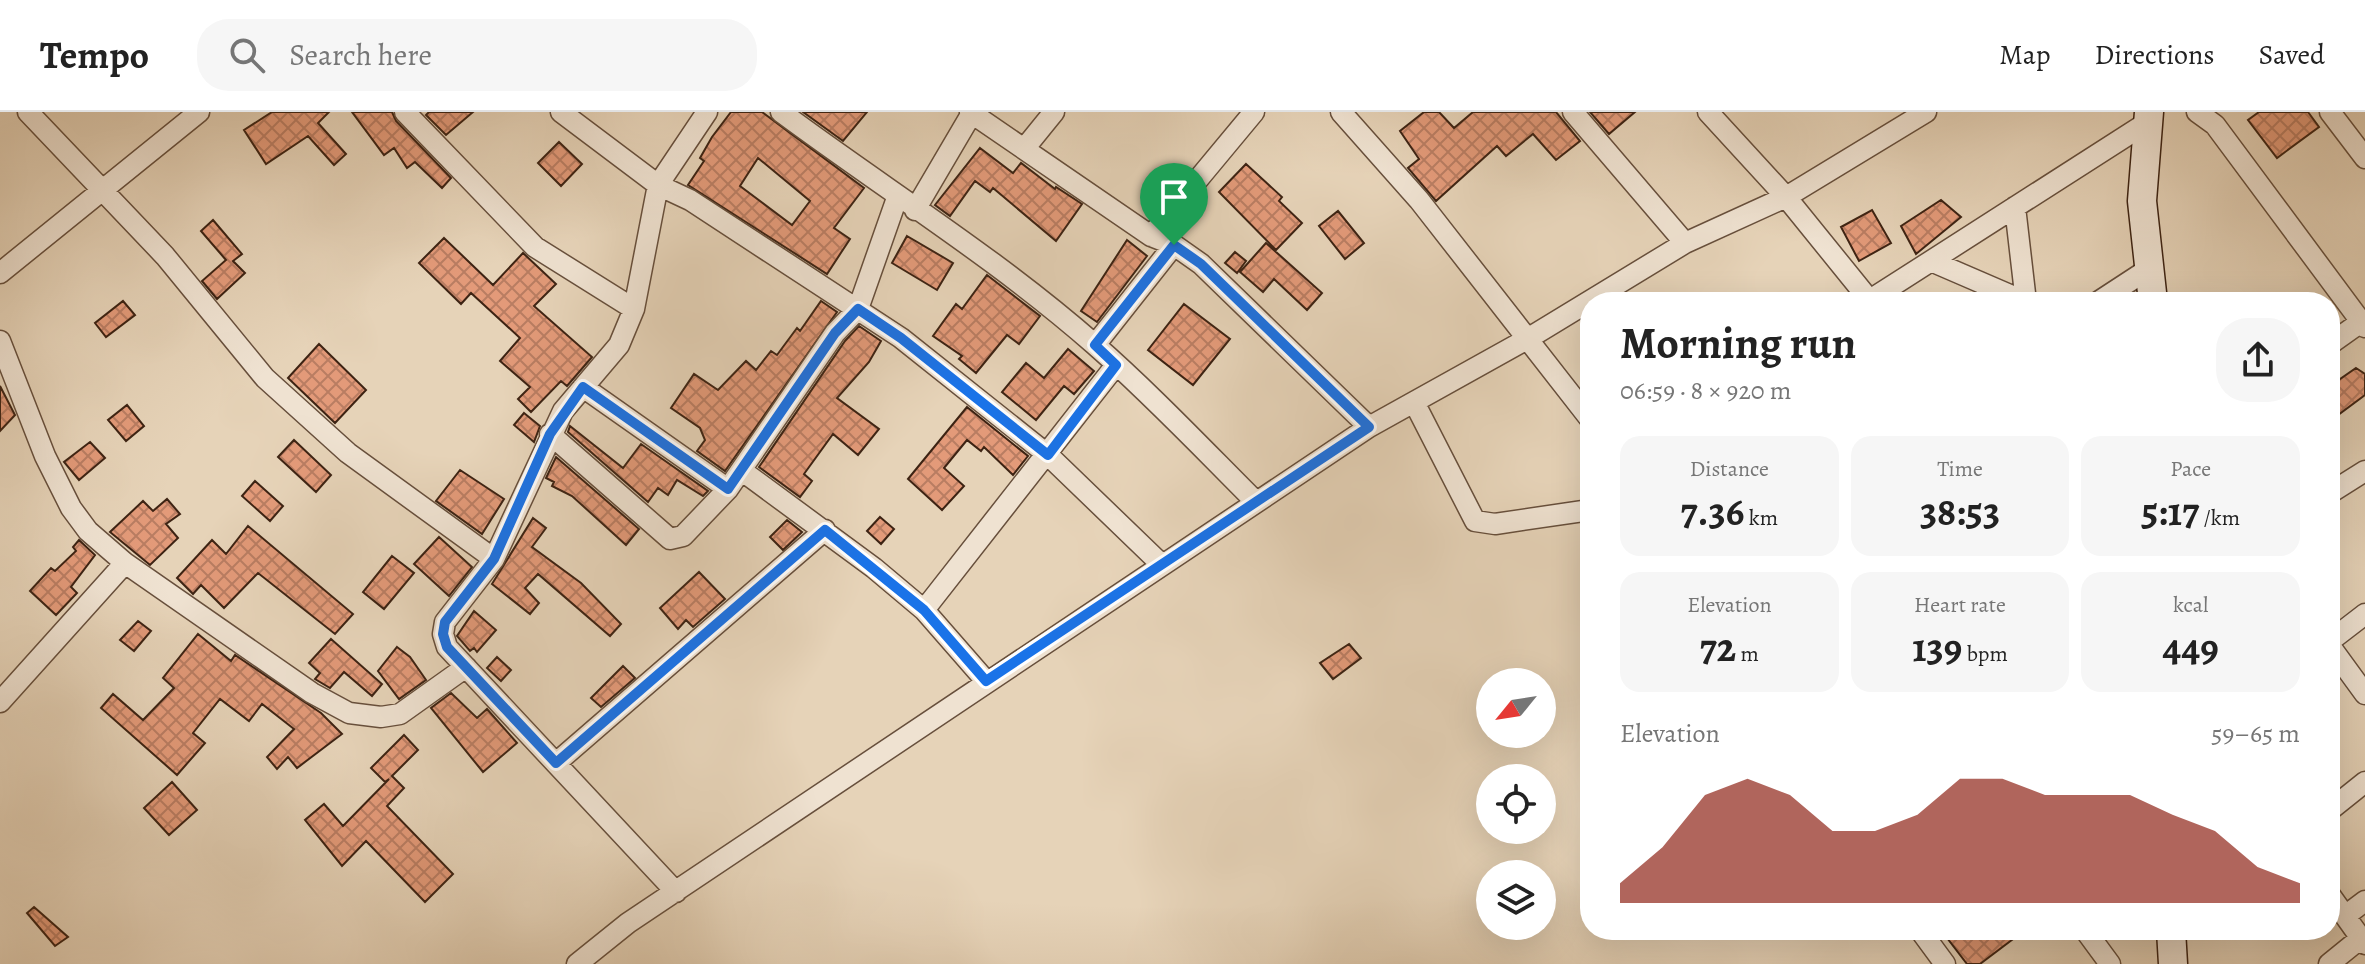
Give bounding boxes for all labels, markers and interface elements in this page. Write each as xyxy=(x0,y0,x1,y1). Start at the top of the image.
search box xyxy=(197,19,757,91)
text: Tempo xyxy=(40,29,149,81)
icon: search xyxy=(225,33,269,77)
text: Search here xyxy=(289,35,432,75)
text: Map xyxy=(1999,36,2050,74)
text: Directions xyxy=(2094,36,2215,74)
text: Saved xyxy=(2259,36,2325,74)
pin xyxy=(1140,163,1208,245)
icon: arrive xyxy=(1152,175,1196,219)
text: Morning run xyxy=(1620,313,1856,373)
button: share xyxy=(2216,318,2300,402)
text: 06:59 · 8 × 920 m xyxy=(1620,373,1791,408)
text: Distance xyxy=(1690,454,1769,484)
text: Time xyxy=(1937,454,1983,484)
text: Pace xyxy=(2170,454,2211,484)
text: 7.36 xyxy=(1681,484,1745,539)
text: 38:53 xyxy=(1920,484,2000,539)
text: 5:17 xyxy=(2141,484,2199,539)
text: km xyxy=(1745,503,1778,533)
text: /km xyxy=(2199,503,2240,533)
text: Elevation xyxy=(1687,590,1772,620)
text: Heart rate xyxy=(1914,590,2006,620)
text: kcal xyxy=(2173,590,2208,620)
text: 72 xyxy=(1700,620,1736,675)
text: 139 xyxy=(1912,620,1962,675)
text: 449 xyxy=(2163,620,2219,675)
text: m xyxy=(1736,639,1759,669)
text: bpm xyxy=(1962,639,2008,669)
north arrow xyxy=(1476,668,1556,748)
map controls xyxy=(1476,668,1556,940)
text: Elevation xyxy=(1620,716,1720,751)
text: 59–65 m xyxy=(2211,716,2300,751)
button: locate xyxy=(1476,764,1556,844)
button: layers xyxy=(1476,860,1556,940)

